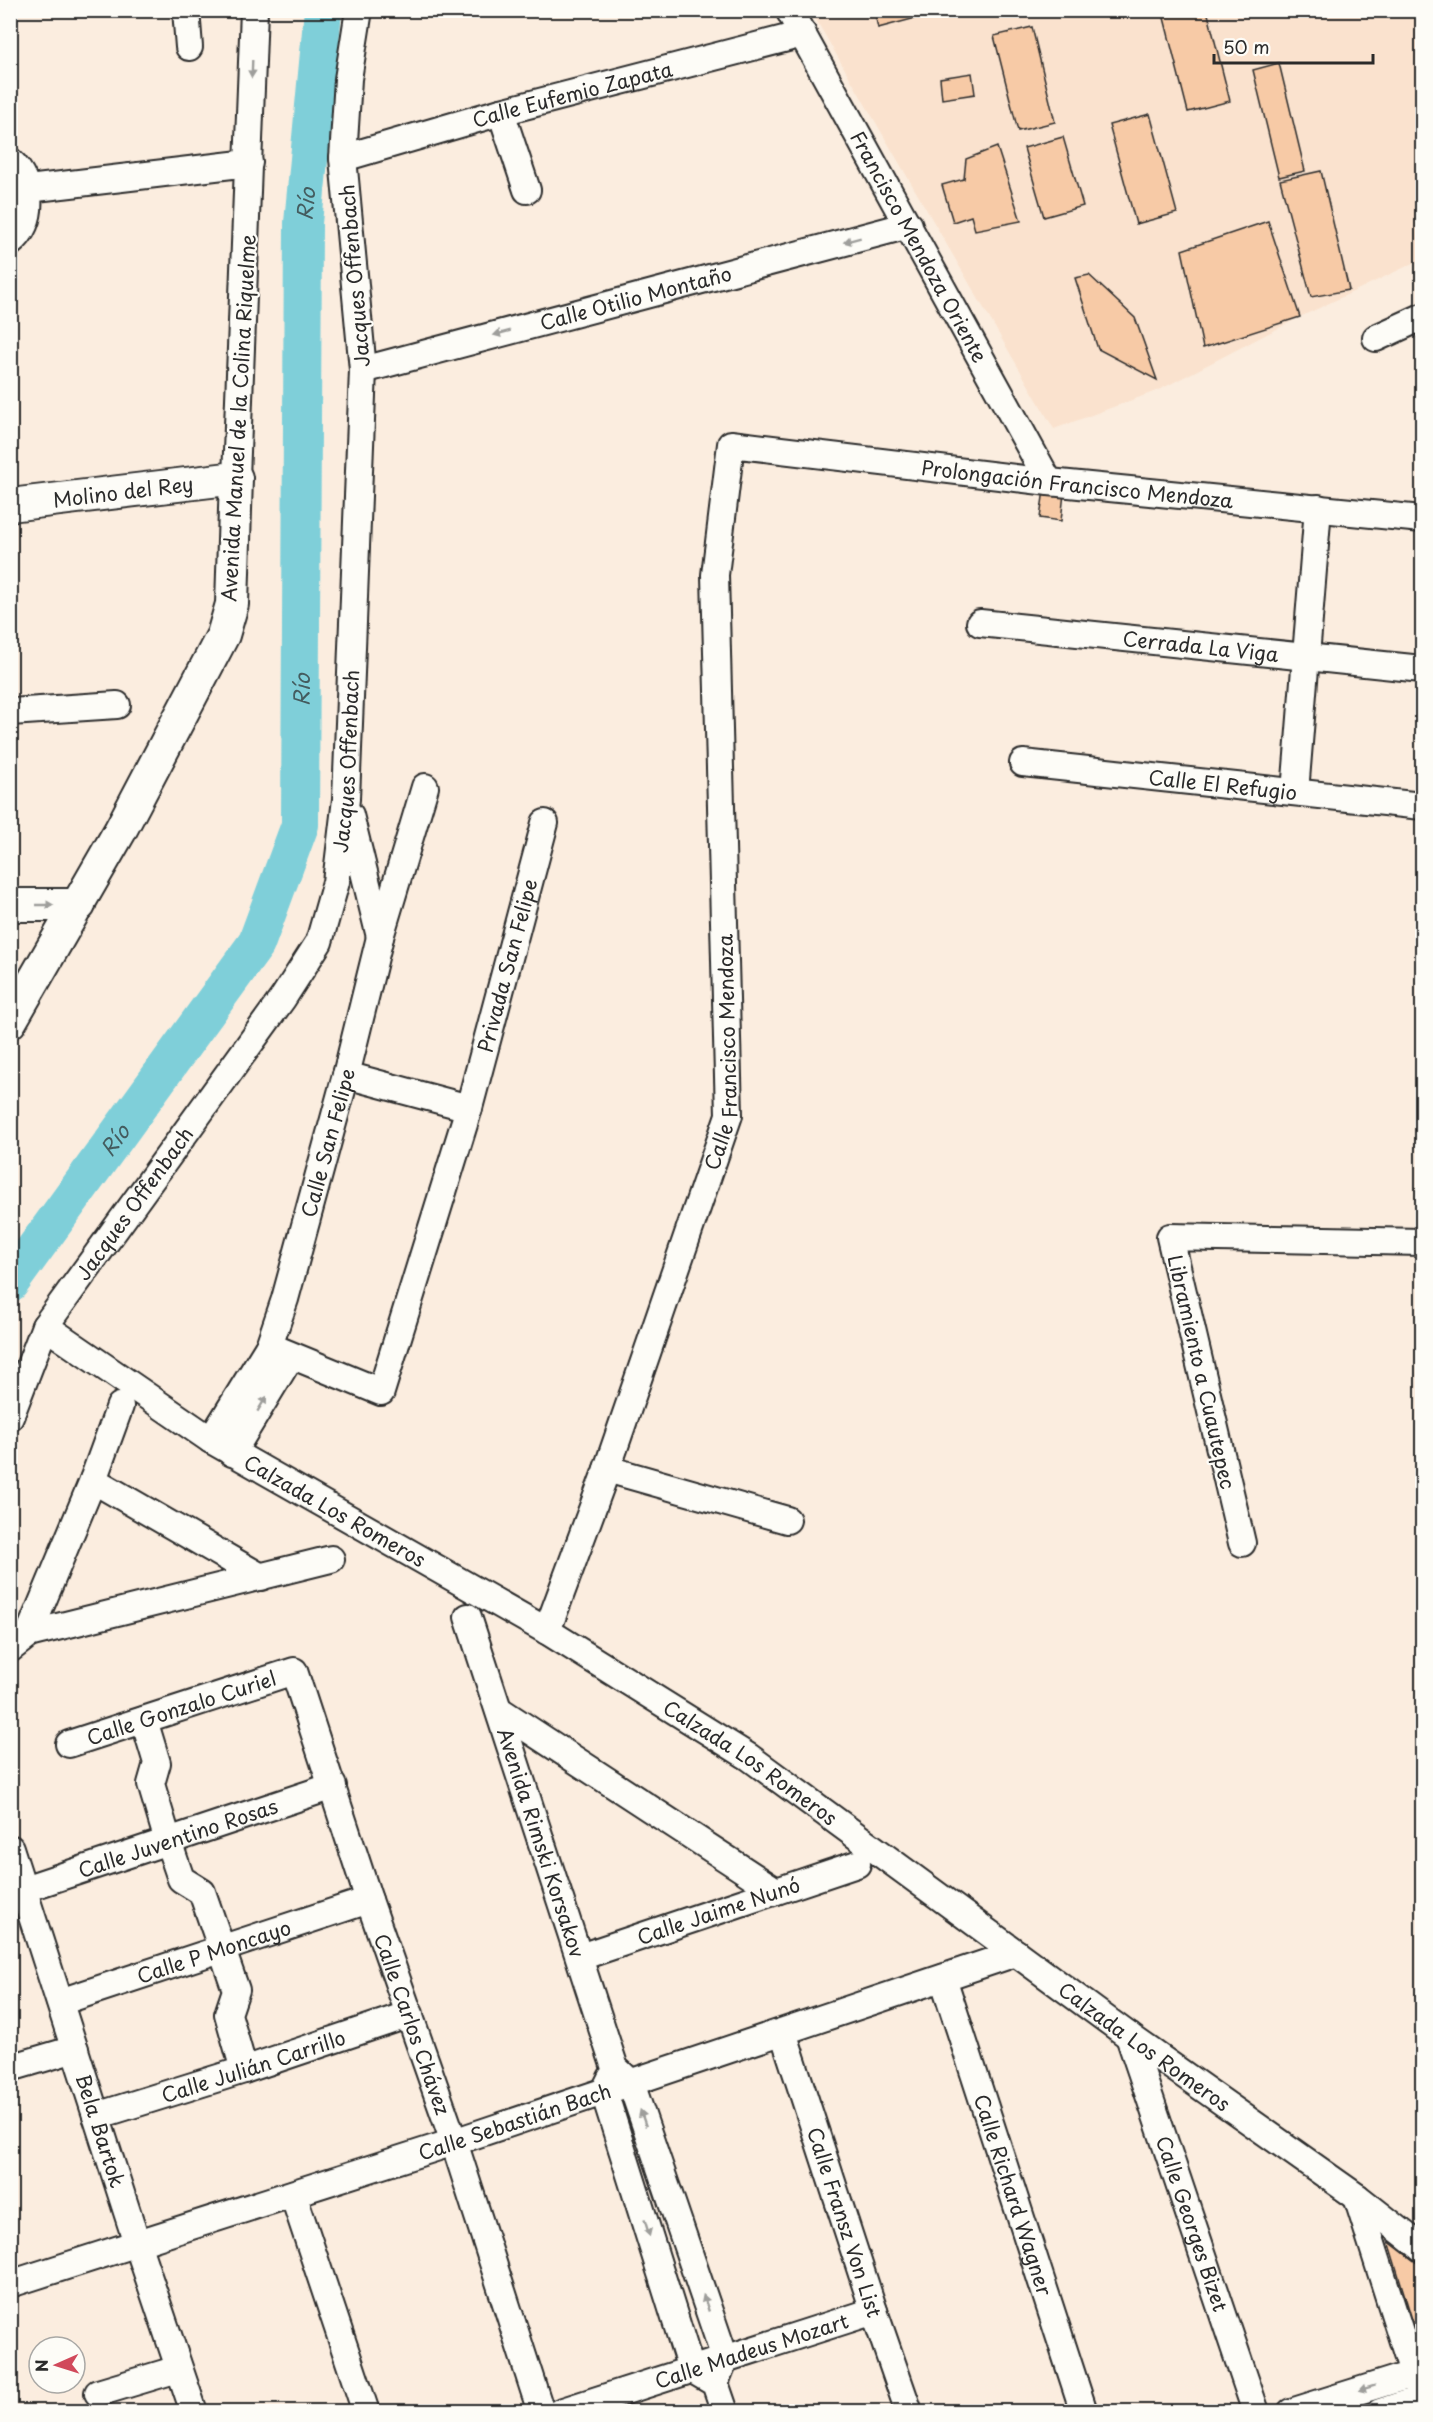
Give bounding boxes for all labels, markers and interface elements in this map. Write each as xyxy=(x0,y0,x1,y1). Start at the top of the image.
scale bar xyxy=(1214,27,1373,65)
text: 50 m xyxy=(1223,33,1270,60)
street label: Calle Eufemio Zapata xyxy=(469,53,675,135)
one-way arrow xyxy=(248,59,257,78)
street label: Francisco Mendoza Oriente xyxy=(843,125,995,368)
street label: Jacques Offenbach xyxy=(331,183,377,369)
water label: Río xyxy=(287,185,322,222)
street label: Avenida Manuel de la Colina Riquelme xyxy=(213,233,263,602)
one-way arrow xyxy=(843,236,861,245)
street label: Calle Otilio Montaño xyxy=(536,258,735,337)
one-way arrow xyxy=(492,329,510,338)
street label: Prolongación Francisco Mendoza xyxy=(920,452,1235,515)
street label: Molino del Rey xyxy=(51,468,195,515)
street label: Cerrada La Viga xyxy=(1121,623,1281,669)
street label: Jacques Offenbach xyxy=(325,669,366,854)
water label: Río xyxy=(285,672,317,706)
street label: Calle El Refugio xyxy=(1147,762,1299,807)
street label: Privada San Felipe xyxy=(470,875,545,1055)
one-way arrow xyxy=(35,900,54,910)
street label: Calle Francisco Mendoza xyxy=(696,933,744,1174)
street label: Calle San Felipe xyxy=(293,1065,362,1221)
water label: Río xyxy=(91,1116,137,1162)
street label: Jacques Offenbach xyxy=(68,1120,200,1286)
street label: Libramiento a Cuautepec xyxy=(1160,1252,1244,1492)
one-way arrow xyxy=(256,1396,267,1412)
street label: Calzada Los Romeros xyxy=(238,1447,432,1574)
street label: Calle Gonzalo Curiel xyxy=(83,1663,280,1752)
street label: Calzada Los Romeros xyxy=(657,1692,844,1832)
street label: Avenida Rimski Korsakov xyxy=(490,1724,593,1962)
street label: Calle Juventino Rosas xyxy=(74,1791,281,1885)
street label: Calle Jaime Nunó xyxy=(633,1869,804,1952)
street label: Calle P Moncayo xyxy=(133,1912,295,1991)
street label: Calle Carlos Chávez xyxy=(367,1929,458,2119)
street label: Calzada Los Romeros xyxy=(1052,1974,1237,2118)
street label: Calle Julián Carrillo xyxy=(157,2022,349,2110)
street label: Bela Bartok xyxy=(69,2070,133,2192)
street label: Calle Sebastián Bach xyxy=(414,2075,615,2168)
street label: Calle Richard Wagner xyxy=(967,2090,1060,2300)
one-way arrow xyxy=(637,2109,647,2127)
street label: Calle Fransz Von List xyxy=(800,2123,890,2321)
street label: Calle Georges Bizet xyxy=(1149,2132,1236,2315)
one-way arrow xyxy=(643,2219,652,2237)
one-way arrow xyxy=(701,2294,710,2312)
street label: Calle Madeus Mozart xyxy=(651,2305,852,2396)
north arrow xyxy=(27,2335,87,2395)
text: N xyxy=(29,2359,53,2373)
one-way arrow xyxy=(1358,2384,1376,2393)

